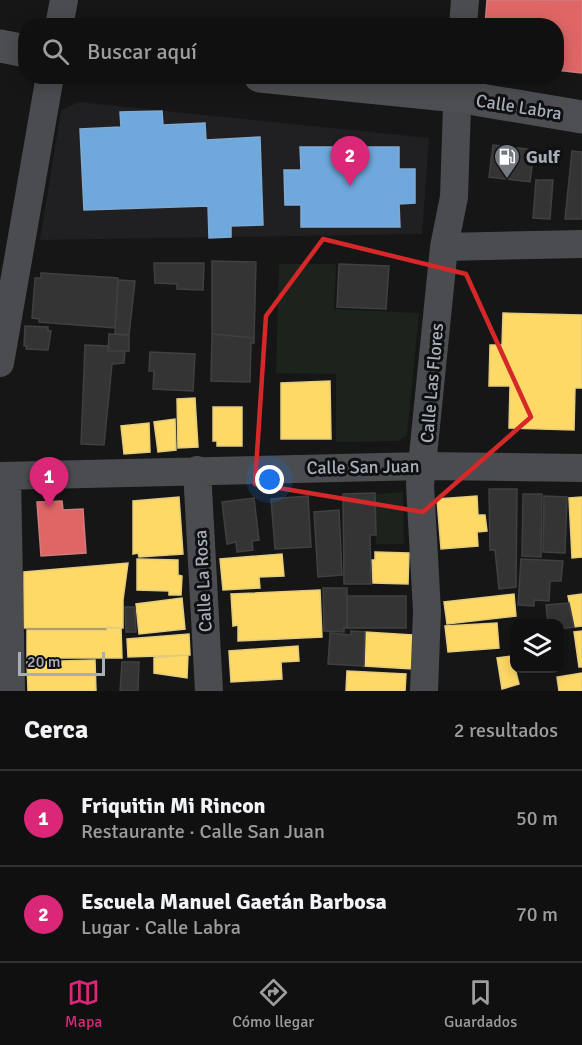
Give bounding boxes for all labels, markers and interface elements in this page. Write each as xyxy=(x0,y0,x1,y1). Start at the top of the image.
search box xyxy=(18,18,564,84)
icon: search xyxy=(39,35,72,68)
text: Buscar aquí xyxy=(87,38,197,65)
street label: Calle Labra xyxy=(475,89,563,125)
pin: 2 xyxy=(330,136,370,186)
fuel station icon: Gulf xyxy=(492,142,522,180)
place label: Gulf xyxy=(526,146,561,168)
street label: Calle Las Flores xyxy=(416,322,448,444)
street label: Calle San Juan xyxy=(306,455,420,479)
pin: 1 xyxy=(29,458,68,507)
your location xyxy=(255,465,284,494)
street label: Calle La Rosa xyxy=(189,529,217,633)
map controls xyxy=(510,619,564,673)
button: layers xyxy=(510,619,564,673)
scale bar xyxy=(18,649,105,676)
text: 20 m xyxy=(27,652,61,672)
text: Cerca xyxy=(24,714,88,746)
text: 2 resultados xyxy=(454,718,558,743)
text: Friquitin Mi Rincon xyxy=(81,792,266,819)
text: 1 xyxy=(38,806,49,831)
text: 50 m xyxy=(516,806,558,831)
text: Restaurante · Calle San Juan xyxy=(81,819,325,844)
text: Escuela Manuel Gaetán Barbosa xyxy=(81,888,387,915)
text: 2 xyxy=(38,902,49,927)
text: 70 m xyxy=(516,902,558,927)
text: Lugar · Calle Labra xyxy=(81,915,241,940)
tab: Mapa xyxy=(65,976,102,1032)
tab: Cómo llegar xyxy=(232,976,314,1032)
tab: Guardados xyxy=(444,976,517,1032)

